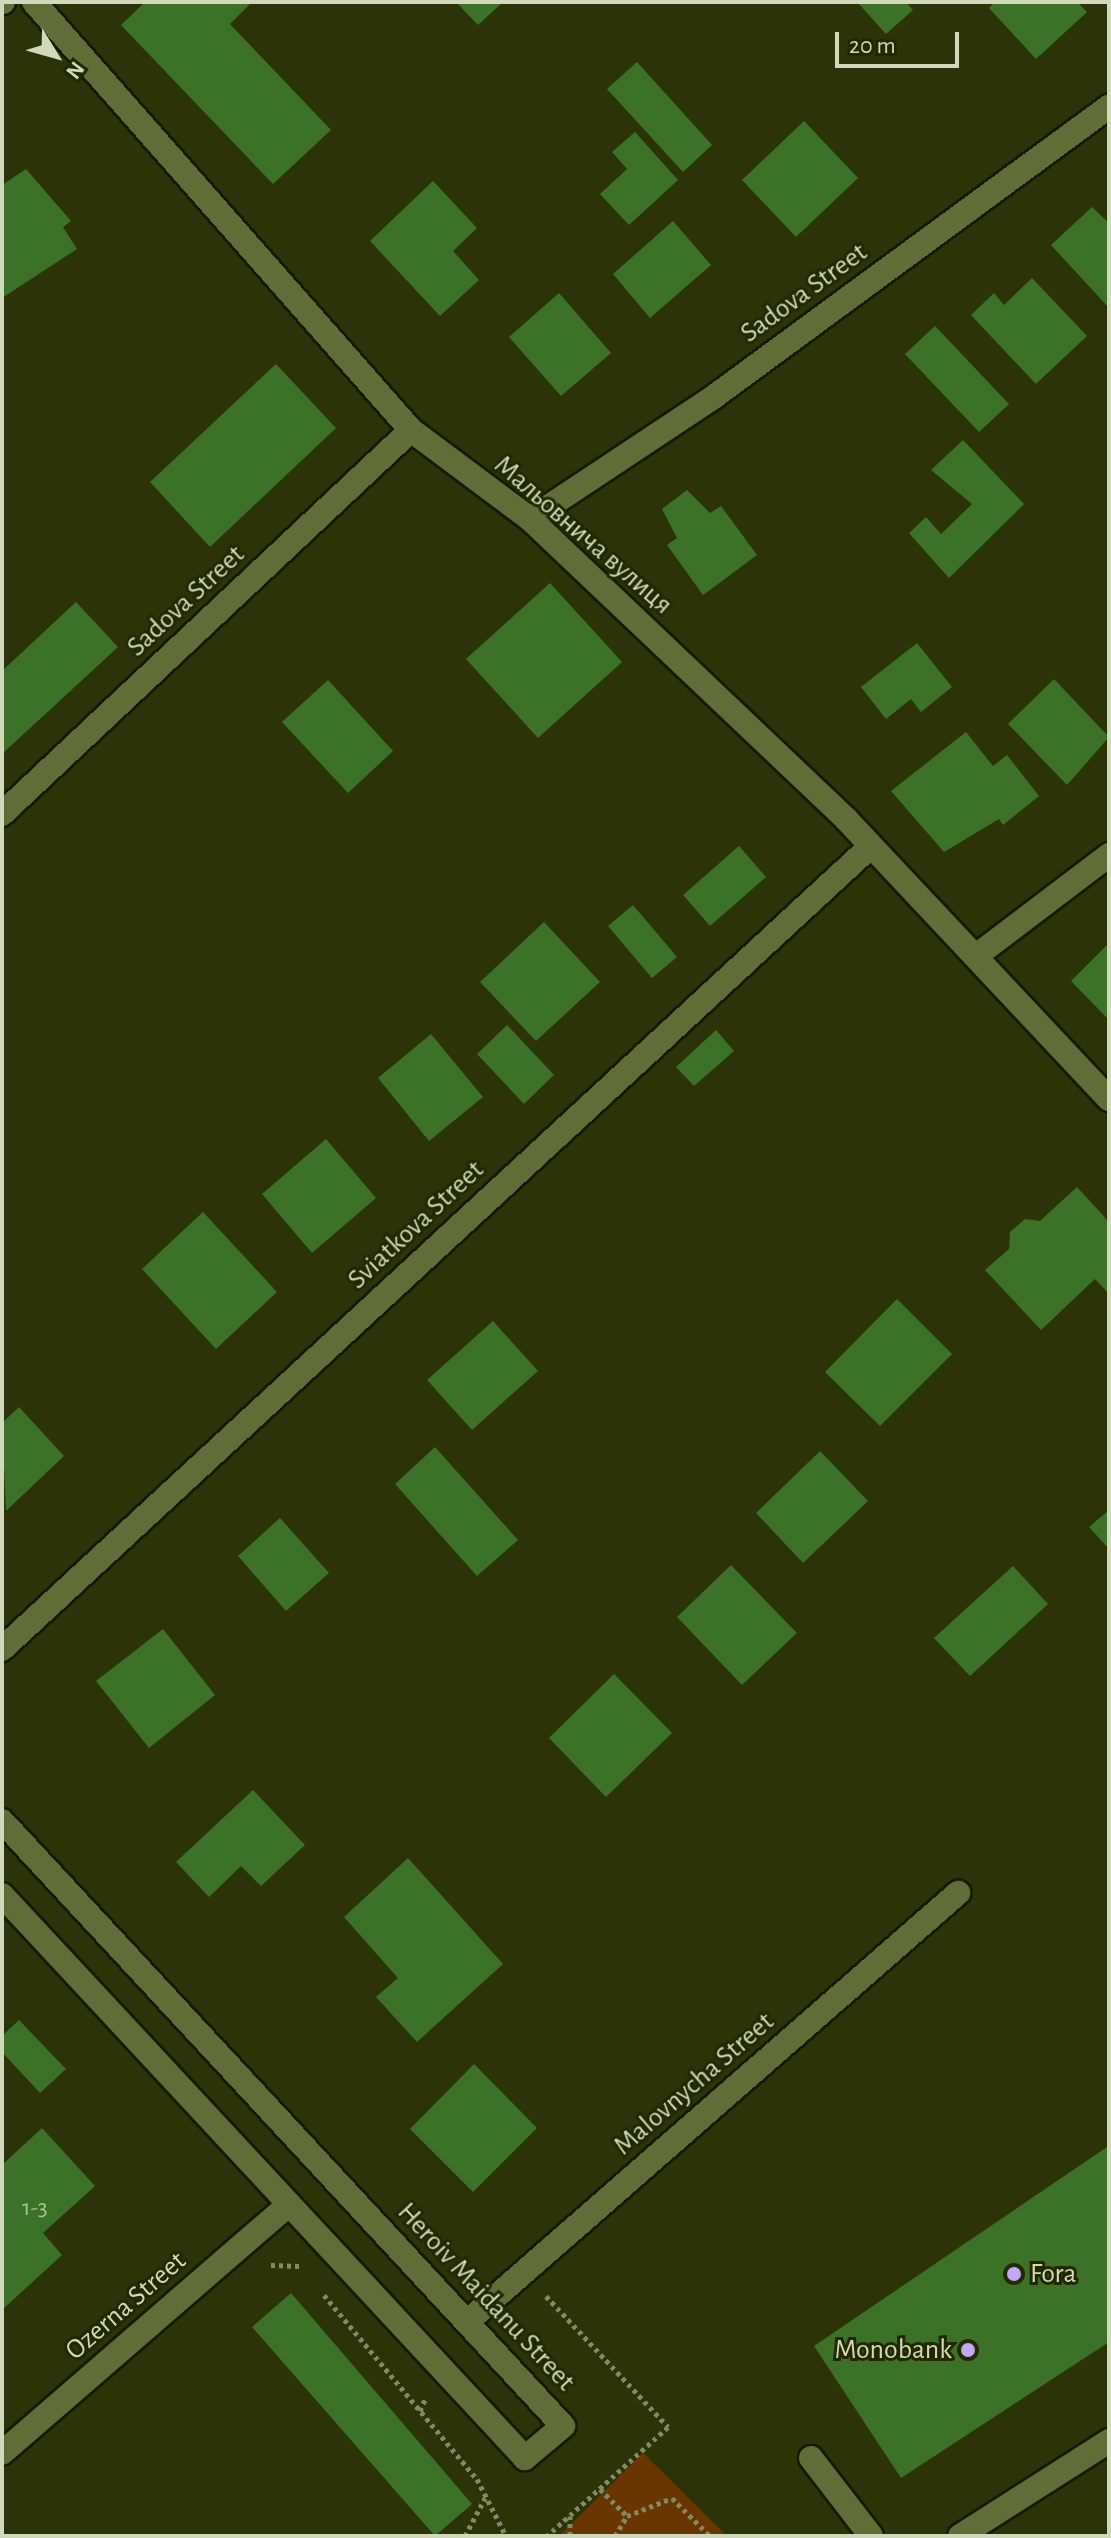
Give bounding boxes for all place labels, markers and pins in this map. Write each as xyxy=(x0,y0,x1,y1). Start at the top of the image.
place label: Fora xyxy=(1030,2257,1076,2291)
marker: Fora xyxy=(1005,2265,1023,2283)
place label: Monobank xyxy=(835,2333,952,2367)
marker: Monobank xyxy=(959,2341,977,2359)

